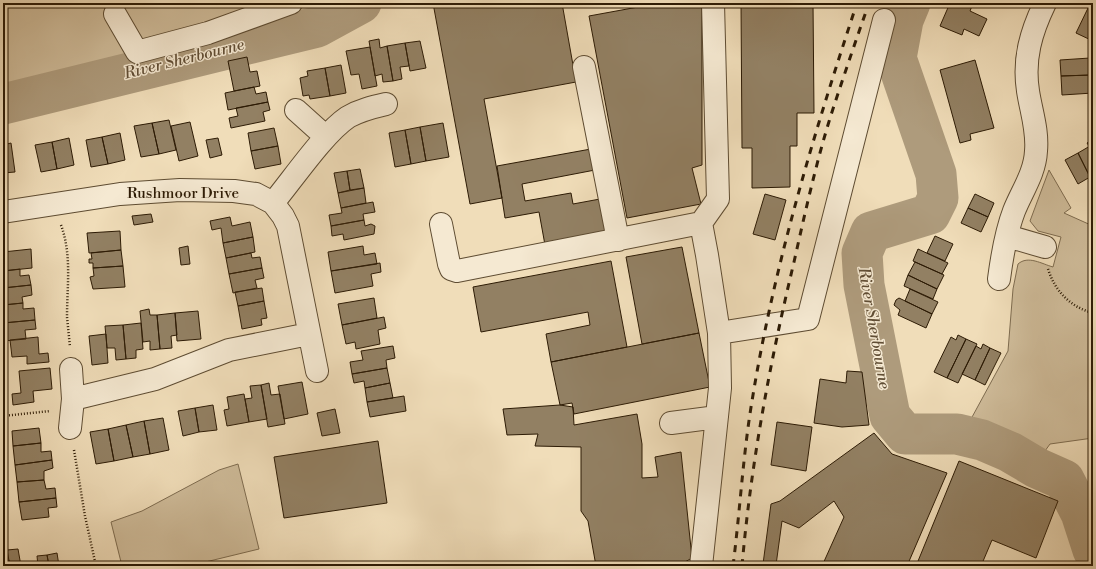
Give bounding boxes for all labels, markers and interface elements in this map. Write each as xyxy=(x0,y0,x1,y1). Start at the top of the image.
water label: River Sherbourne xyxy=(121,34,247,84)
street label: Rushmoor Drive xyxy=(127,184,239,203)
water label: River Sherbourne xyxy=(853,265,895,391)

